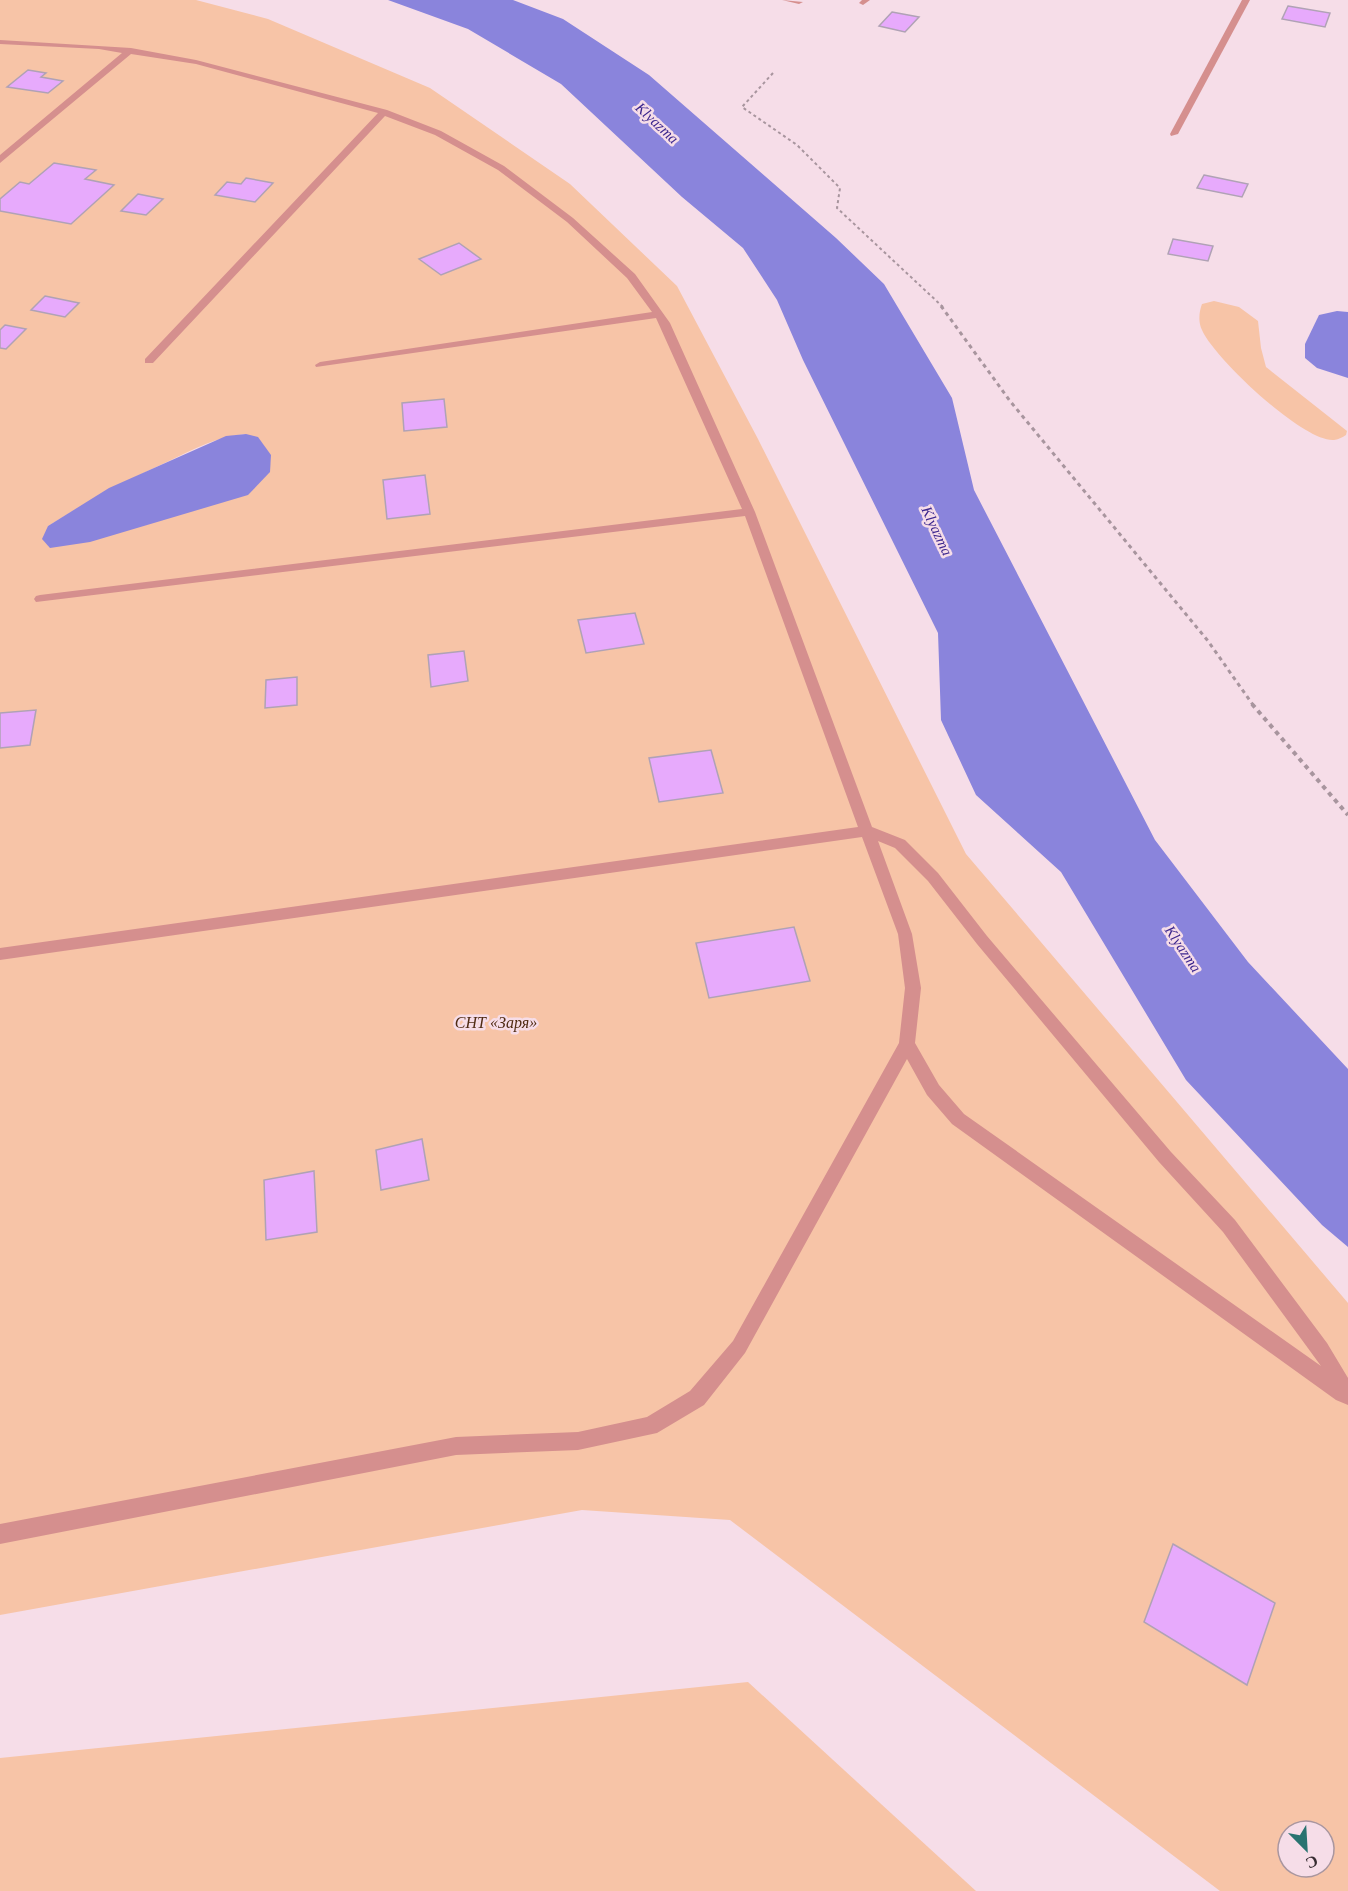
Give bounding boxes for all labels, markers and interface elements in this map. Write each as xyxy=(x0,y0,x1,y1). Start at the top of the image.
water label: Klyazma xyxy=(632,99,682,147)
water label: Klyazma xyxy=(918,503,955,558)
water label: Klyazma xyxy=(1161,922,1204,975)
park label: СНТ «Заря» xyxy=(455,1014,537,1032)
north arrow xyxy=(1276,1819,1336,1879)
text: С xyxy=(1303,1852,1321,1872)

